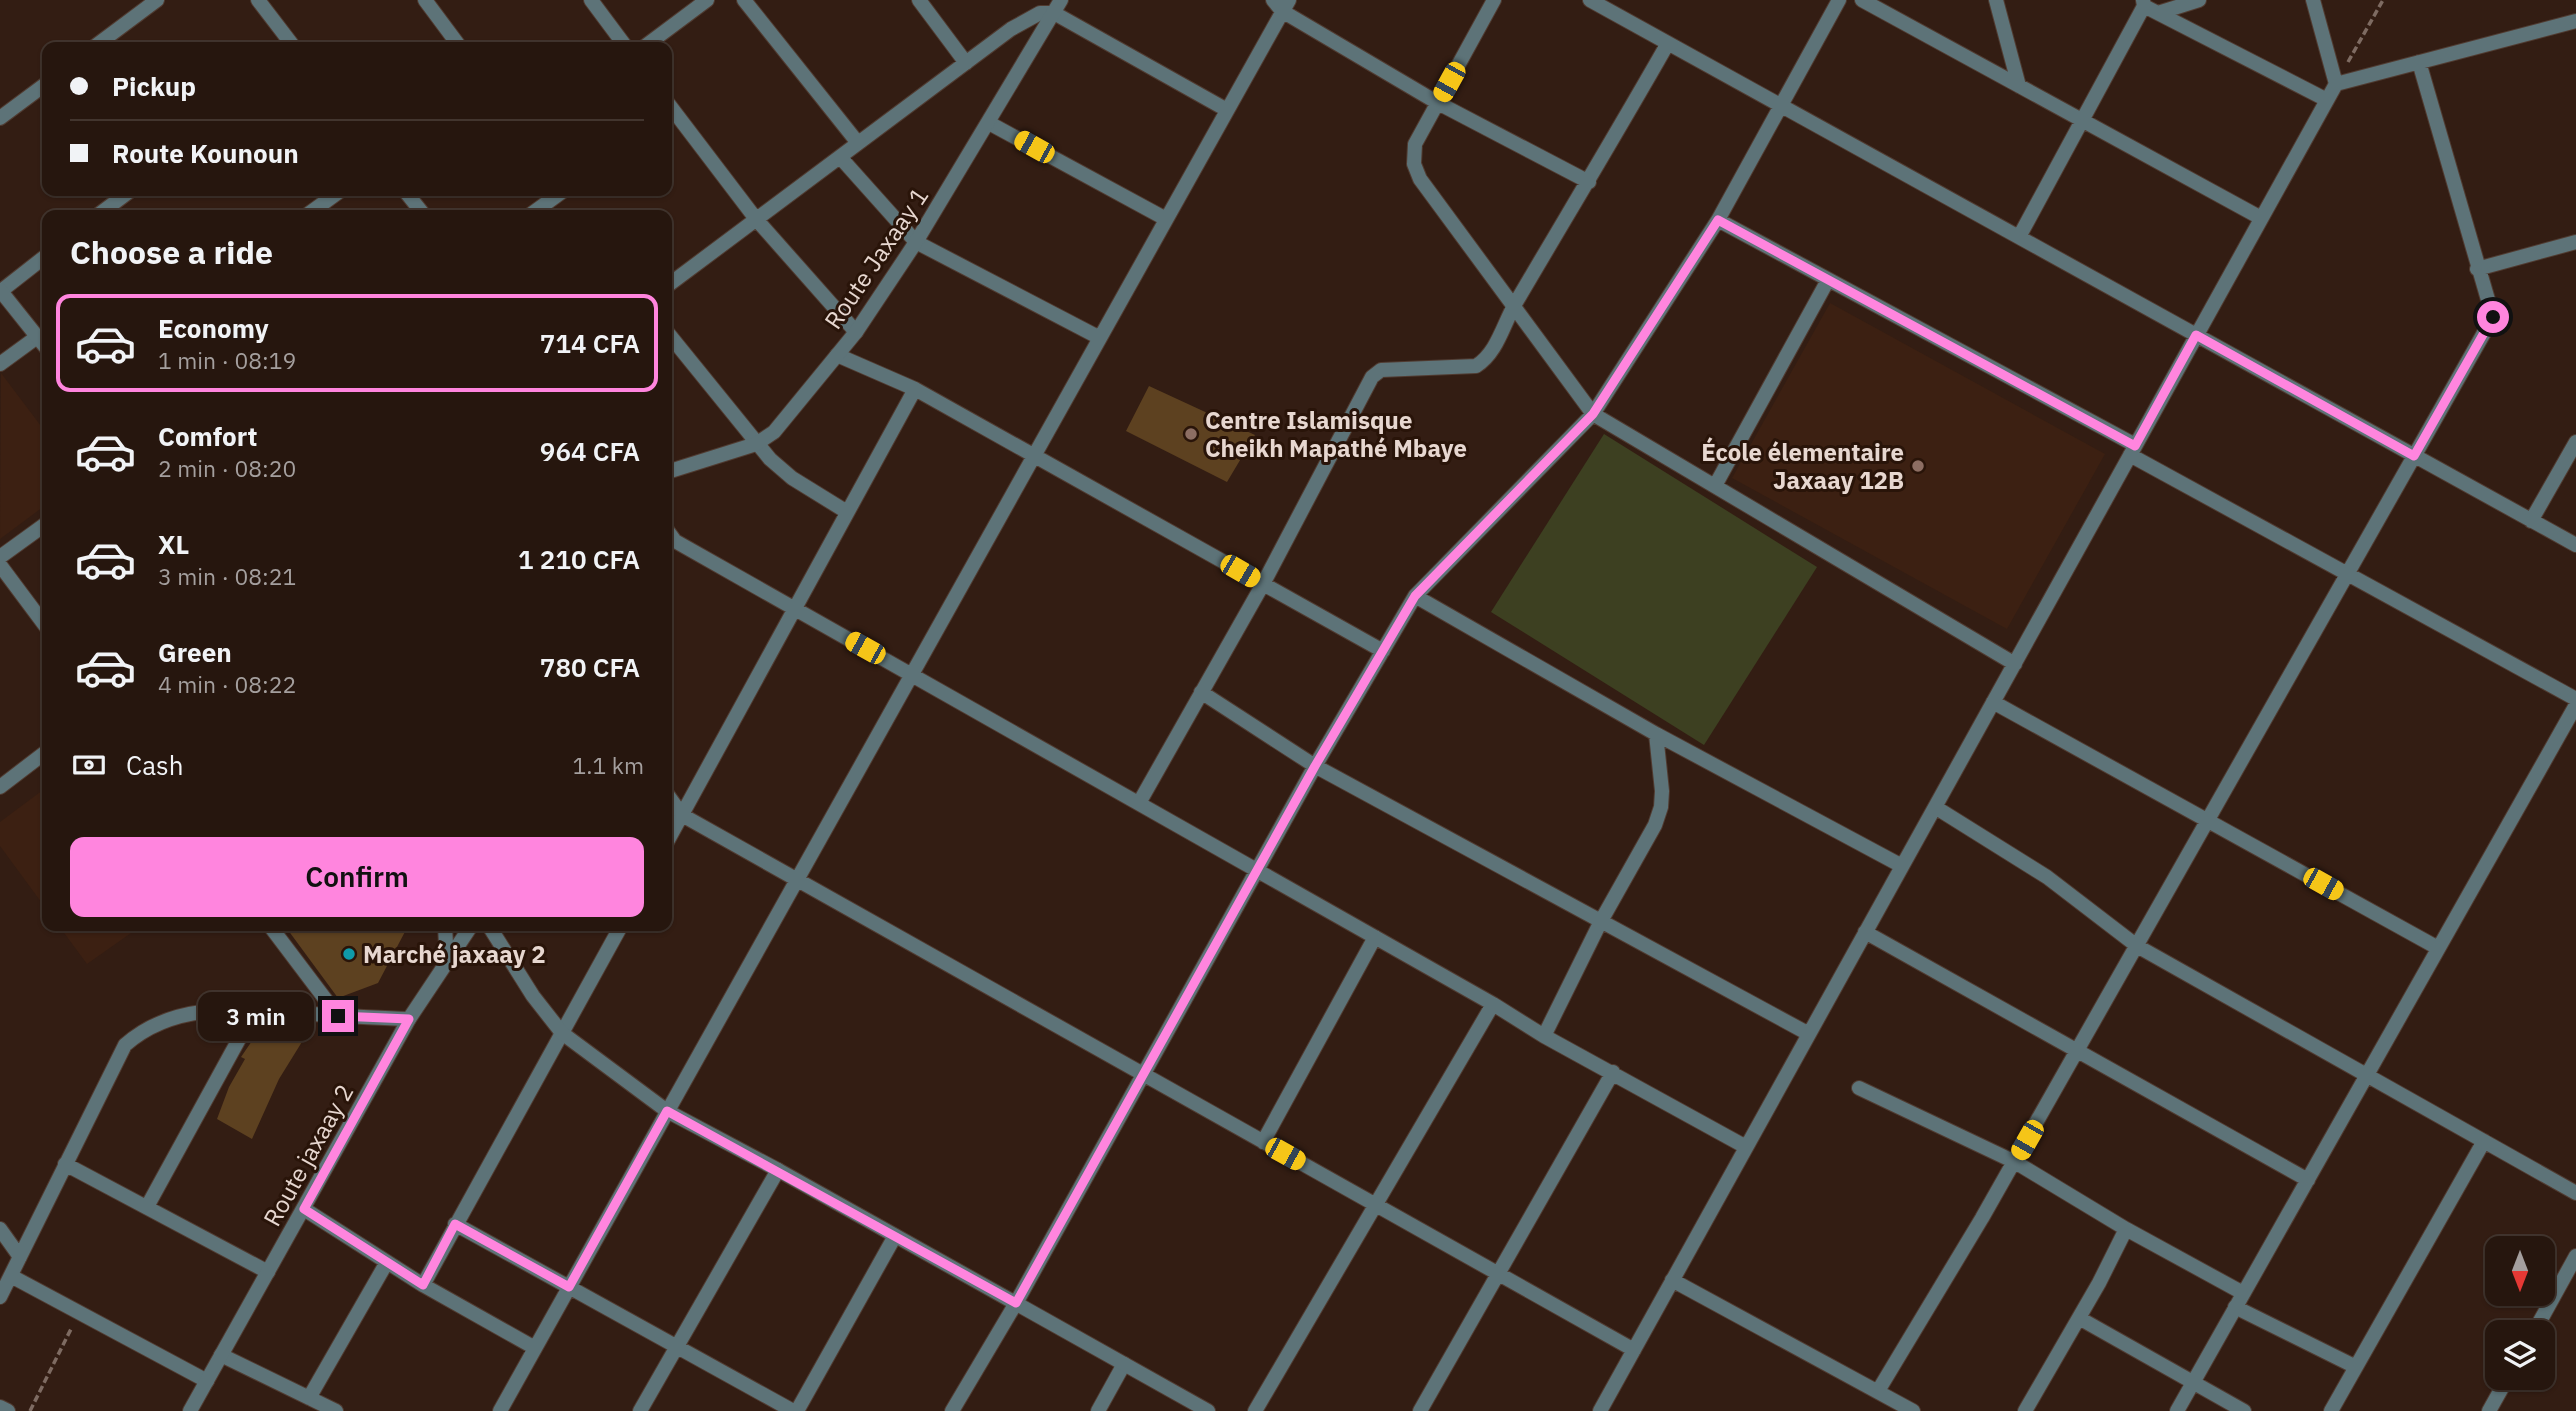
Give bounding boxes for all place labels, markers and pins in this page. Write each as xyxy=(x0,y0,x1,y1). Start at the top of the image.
place label: Centre Islamisque Cheikh Mapathé Mbaye xyxy=(1205,404,1467,464)
marker: Centre Islamisque Cheikh Mapathé Mbaye xyxy=(1183,426,1199,442)
place label: École élementaire Jaxaay 12B xyxy=(1701,436,1904,496)
marker: École élementaire Jaxaay 12B xyxy=(1910,458,1926,474)
place label: Marché jaxaay 2 xyxy=(363,938,546,970)
marker: Marché jaxaay 2 xyxy=(341,946,357,962)

